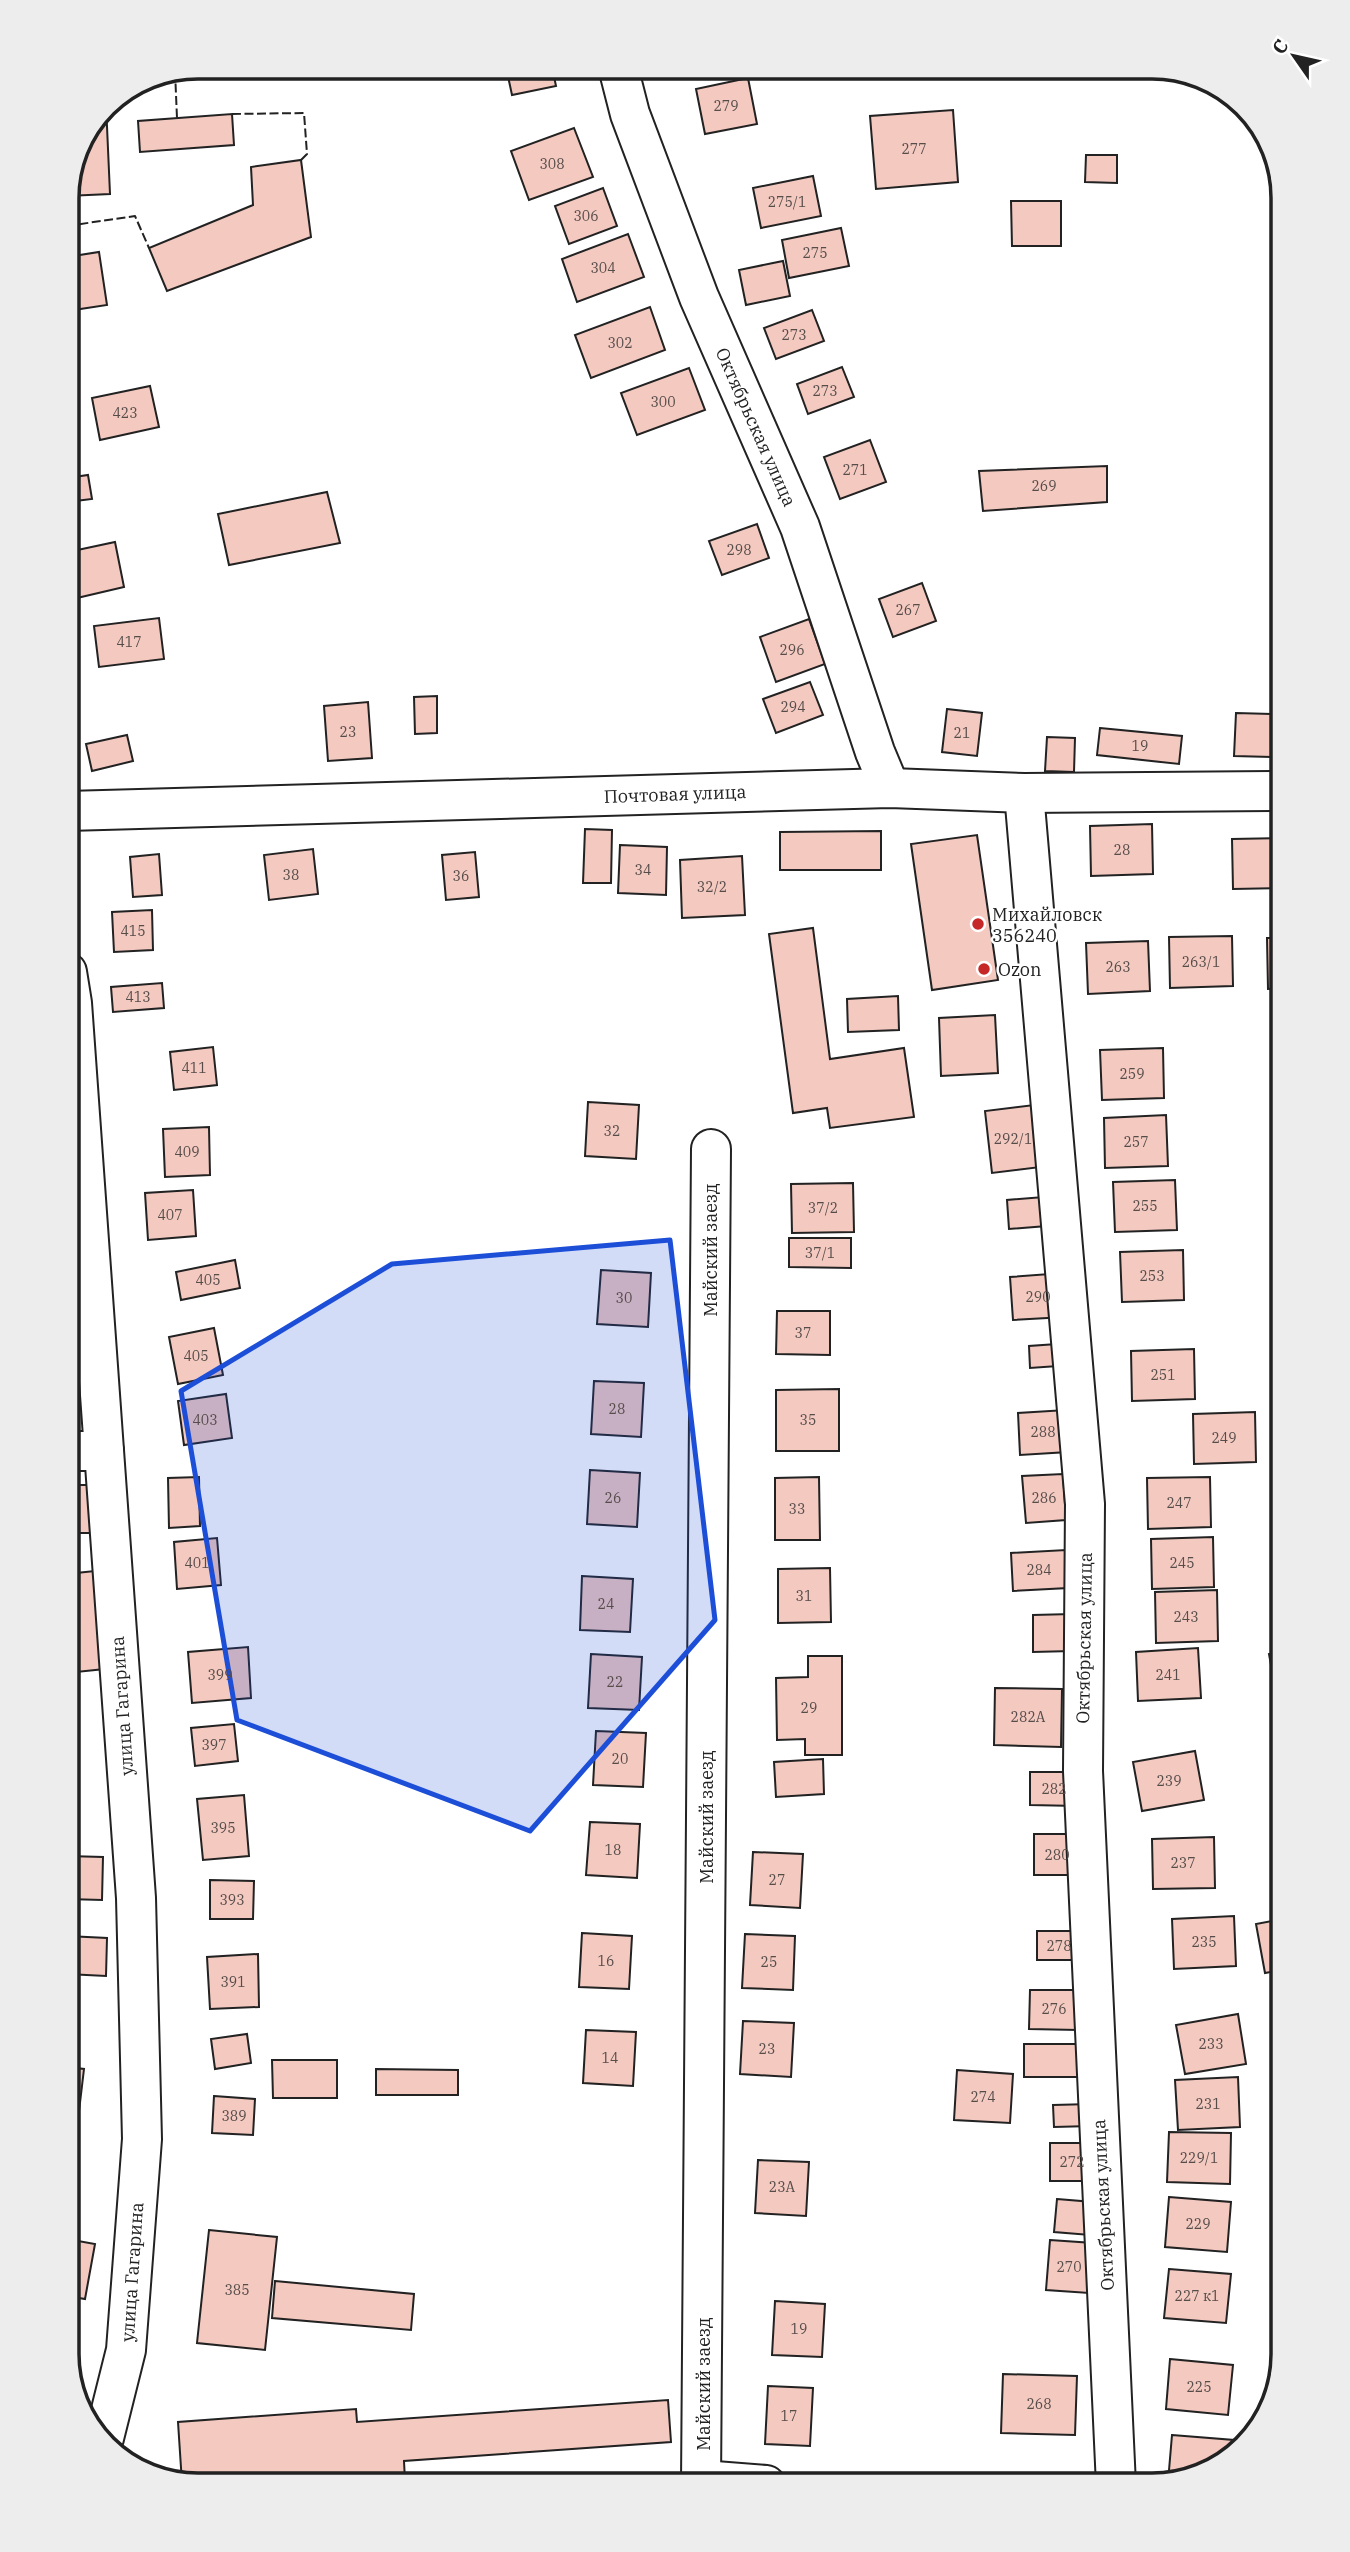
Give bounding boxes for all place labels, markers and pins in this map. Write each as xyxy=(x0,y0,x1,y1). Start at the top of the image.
place label: Михайловск 356240 xyxy=(992,903,1103,947)
marker: Михайловск 356240 xyxy=(970,916,986,932)
place label: Ozon xyxy=(998,958,1042,981)
marker: Ozon xyxy=(976,961,992,977)

